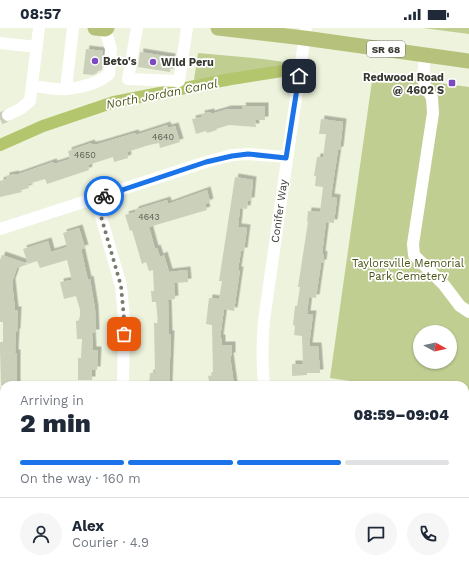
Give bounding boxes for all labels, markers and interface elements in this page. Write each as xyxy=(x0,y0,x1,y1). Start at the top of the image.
text: 08:57 xyxy=(20,5,61,23)
road number: SR 68 xyxy=(367,41,405,57)
place label: Beto's xyxy=(103,55,137,68)
marker: Beto's xyxy=(90,56,100,66)
place label: Wild Peru xyxy=(161,56,214,69)
marker: Wild Peru xyxy=(148,57,158,67)
pin xyxy=(282,59,316,93)
icon: home xyxy=(288,65,310,87)
place label: Redwood Road @ 4602 S xyxy=(363,71,444,97)
water label: North Jordan Canal xyxy=(105,76,219,112)
marker: Redwood Road @ 4602 S xyxy=(447,78,457,88)
house number: 4640 xyxy=(152,132,174,142)
house number: 4650 xyxy=(74,150,96,160)
courier xyxy=(84,176,124,216)
street label: Conifer Way xyxy=(269,178,290,244)
icon: bike xyxy=(93,185,115,207)
house number: 4643 xyxy=(138,212,160,222)
park label: Taylorsville Memorial Park Cemetery xyxy=(352,257,465,283)
pin xyxy=(107,317,141,351)
icon: bag xyxy=(113,323,135,345)
north arrow xyxy=(413,325,457,369)
map controls xyxy=(413,325,457,369)
text: Arriving in xyxy=(20,393,84,408)
text: 08:59–09:04 xyxy=(353,406,449,424)
text: 2 min xyxy=(20,408,91,438)
text: On the way · 160 m xyxy=(20,471,141,486)
button: person xyxy=(20,513,62,555)
button: chat xyxy=(355,513,397,555)
button: phone xyxy=(407,513,449,555)
text: Alex xyxy=(72,517,104,535)
text: Courier · 4.9 xyxy=(72,535,149,550)

